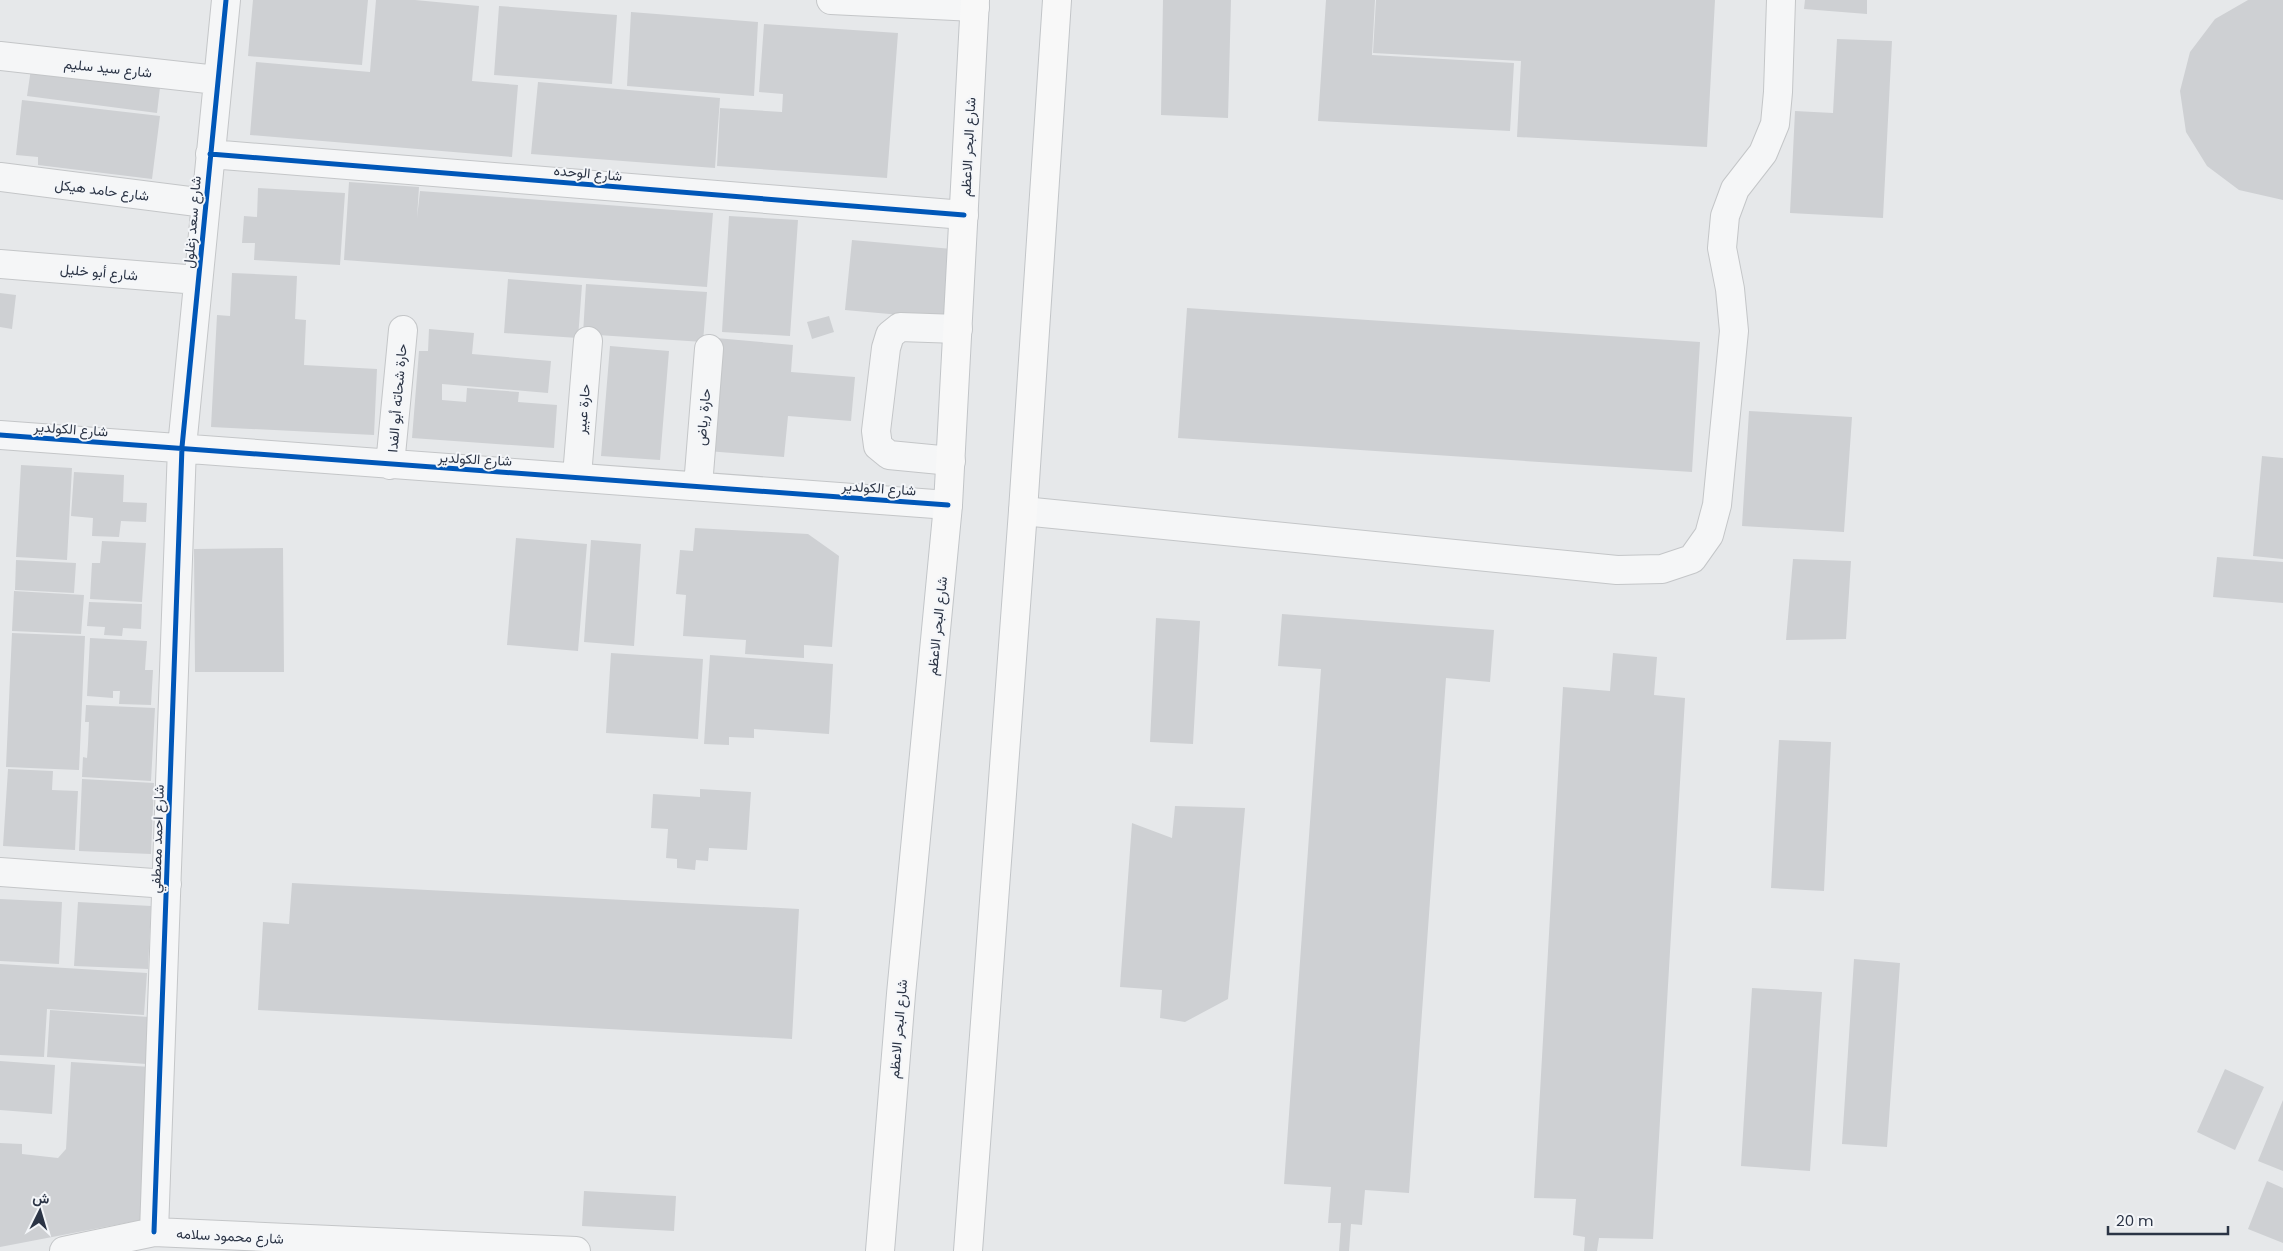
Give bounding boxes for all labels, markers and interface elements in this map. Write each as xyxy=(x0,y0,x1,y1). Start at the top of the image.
street label: شارع سيد سليم xyxy=(63,53,153,84)
street label: شارع البحر الاعظم xyxy=(955,97,982,197)
street label: شارع الوحده xyxy=(553,160,623,187)
street label: شارع حامد هيكل xyxy=(54,174,150,207)
street label: شارع سعد زغلول xyxy=(178,175,207,269)
street label: شارع أبو خليل xyxy=(59,259,139,286)
street label: حارة شحاته أبو الفدا xyxy=(382,343,412,453)
street label: حارة عبير xyxy=(571,383,595,436)
street label: حارة رياض xyxy=(691,388,715,446)
street label: شارع الكولدير xyxy=(32,416,109,443)
street label: شارع الكولدير xyxy=(436,447,513,472)
street label: شارع الكولدير xyxy=(840,475,917,502)
street label: شارع البحر الاعظم xyxy=(922,575,953,677)
street label: شارع احمد مصطفي xyxy=(145,784,171,894)
street label: شارع البحر الاعظم xyxy=(884,979,913,1080)
north arrow xyxy=(15,1186,65,1236)
text: ش xyxy=(32,1187,51,1209)
scale bar xyxy=(2108,1204,2228,1236)
text: 20 m xyxy=(2116,1210,2154,1231)
street label: شارع محمود سلامه xyxy=(176,1223,284,1250)

